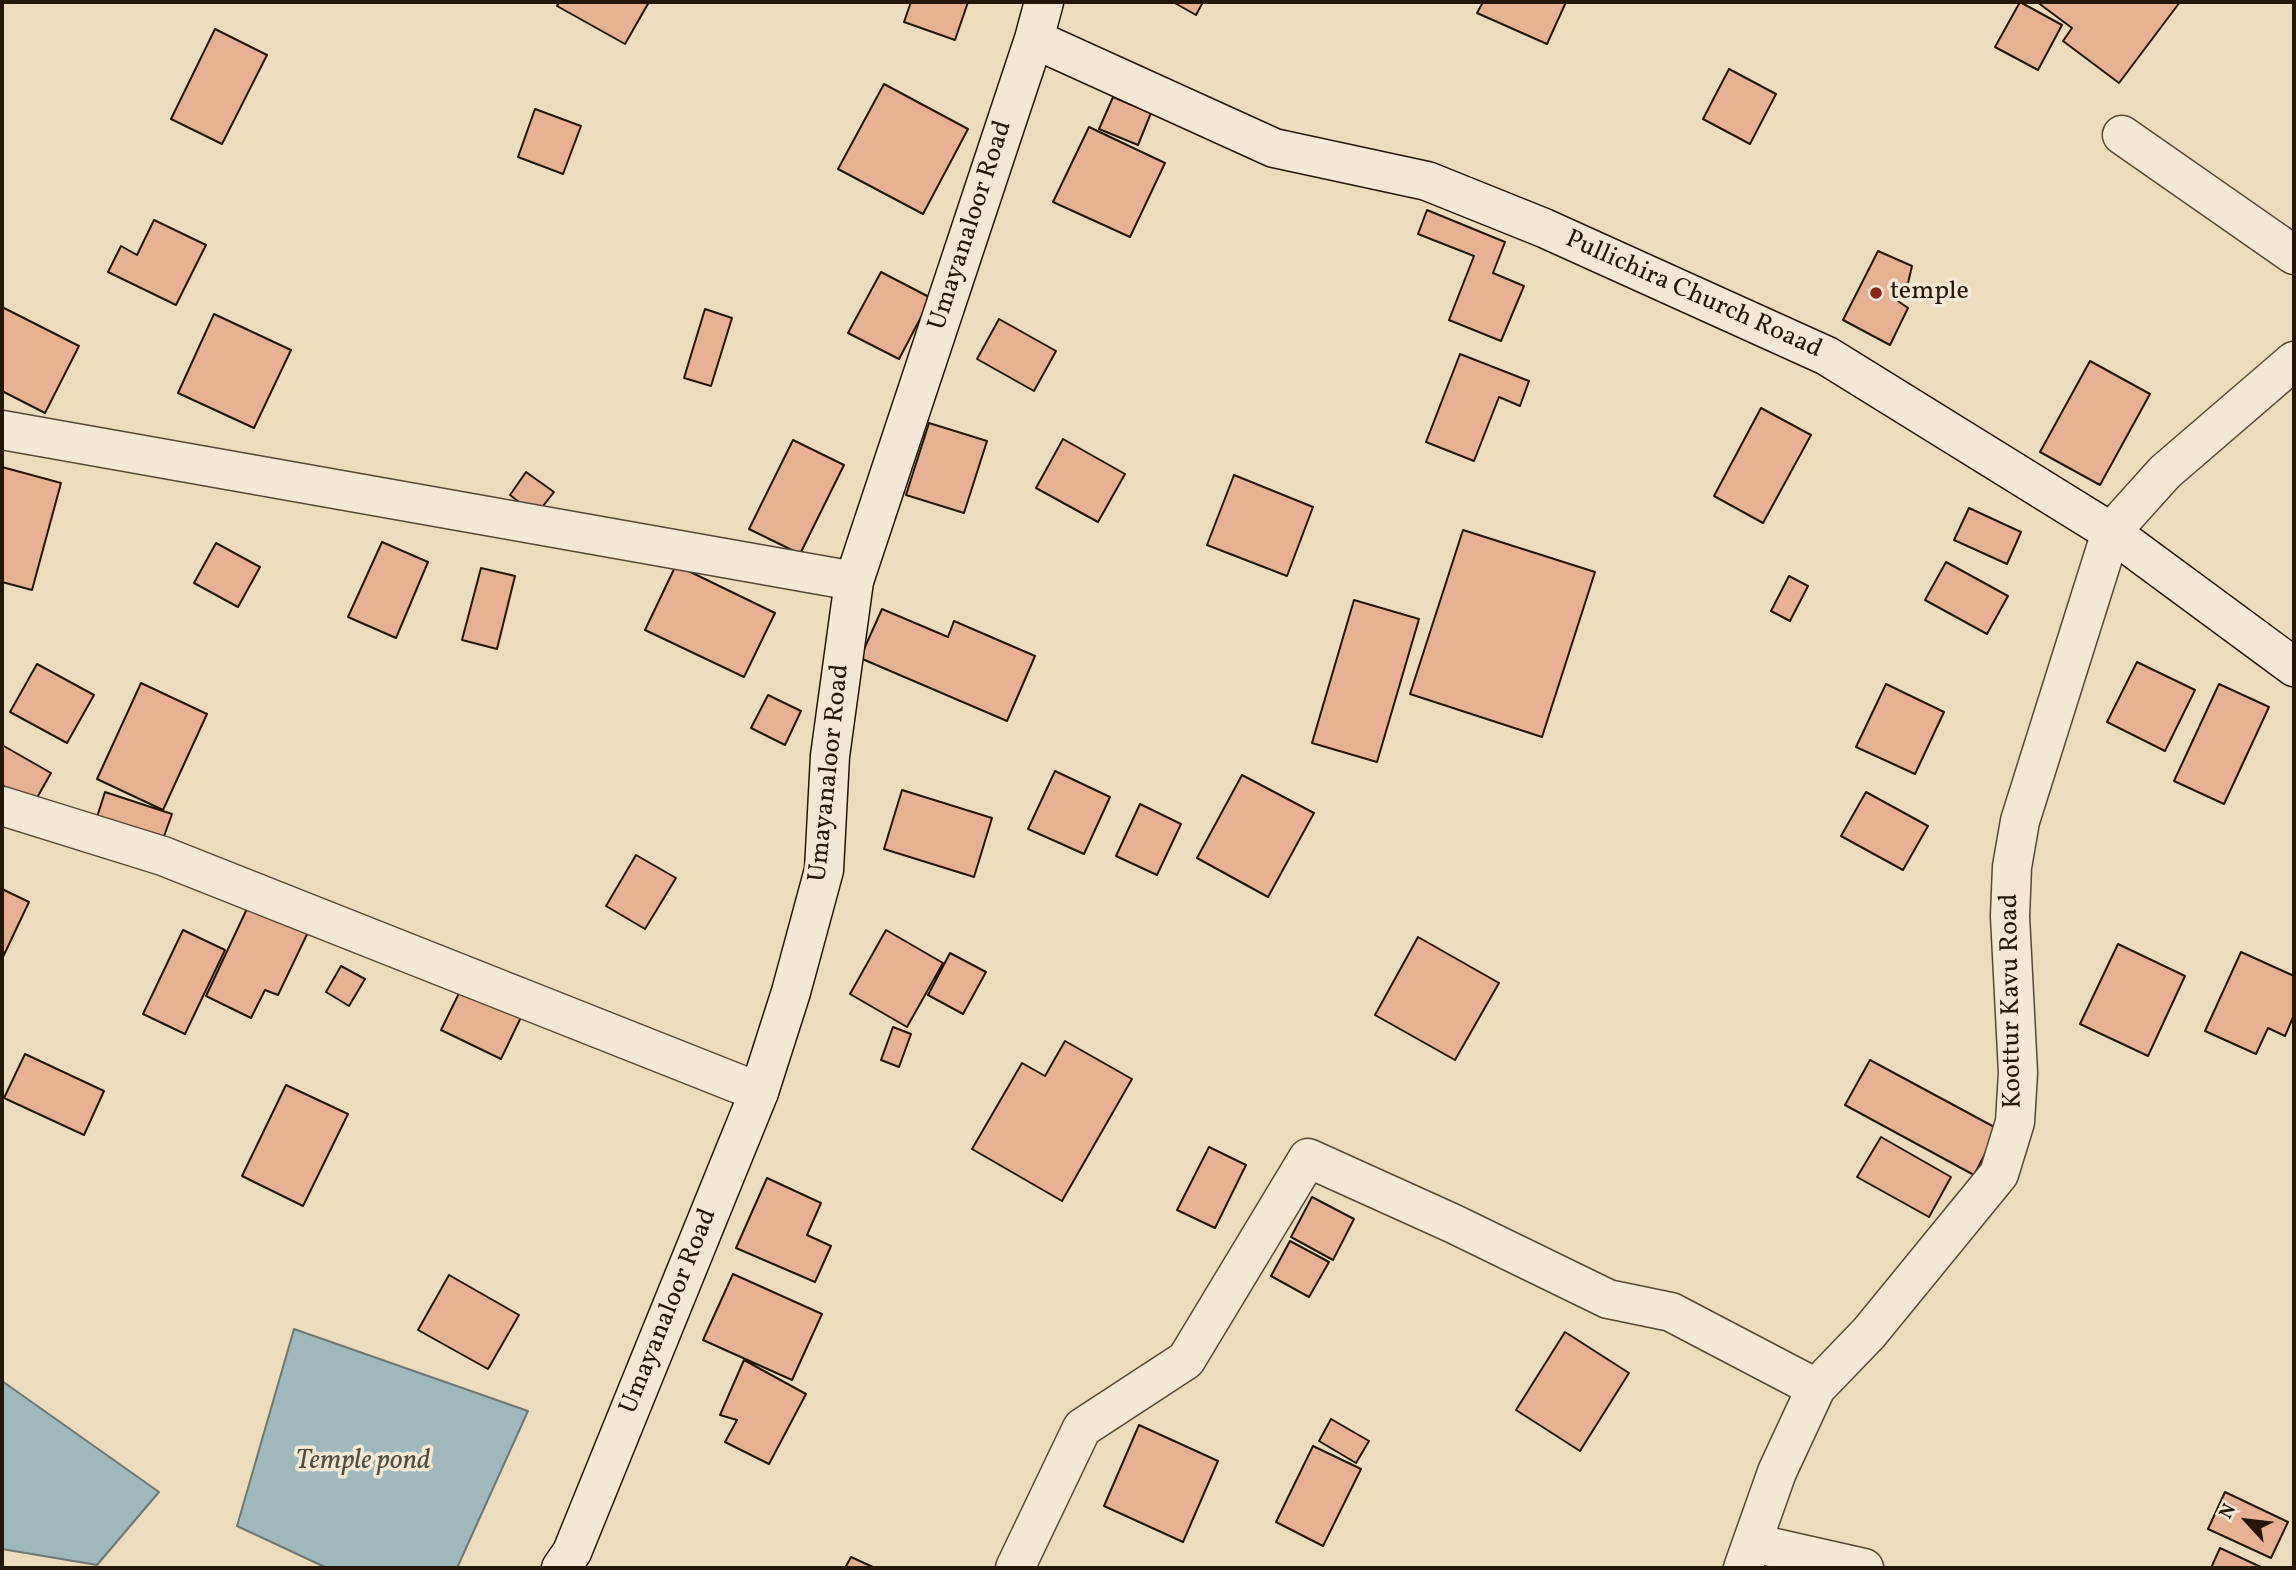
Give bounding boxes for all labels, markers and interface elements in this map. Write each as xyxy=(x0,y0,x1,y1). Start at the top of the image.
street label: Umayanaloor Road xyxy=(923,117,1021,335)
street label: Pullichira Church Roaad xyxy=(1560,225,1826,367)
place label: temple xyxy=(1890,277,1969,309)
marker: temple xyxy=(1868,285,1884,301)
street label: Umayanaloor Road xyxy=(804,663,858,883)
street label: Koottur Kavu Road xyxy=(1996,893,2030,1109)
street label: Umayanaloor Road xyxy=(615,1205,725,1419)
water label: Temple pond xyxy=(296,1446,430,1480)
north arrow xyxy=(2212,1486,2282,1556)
text: N xyxy=(2214,1499,2243,1524)

